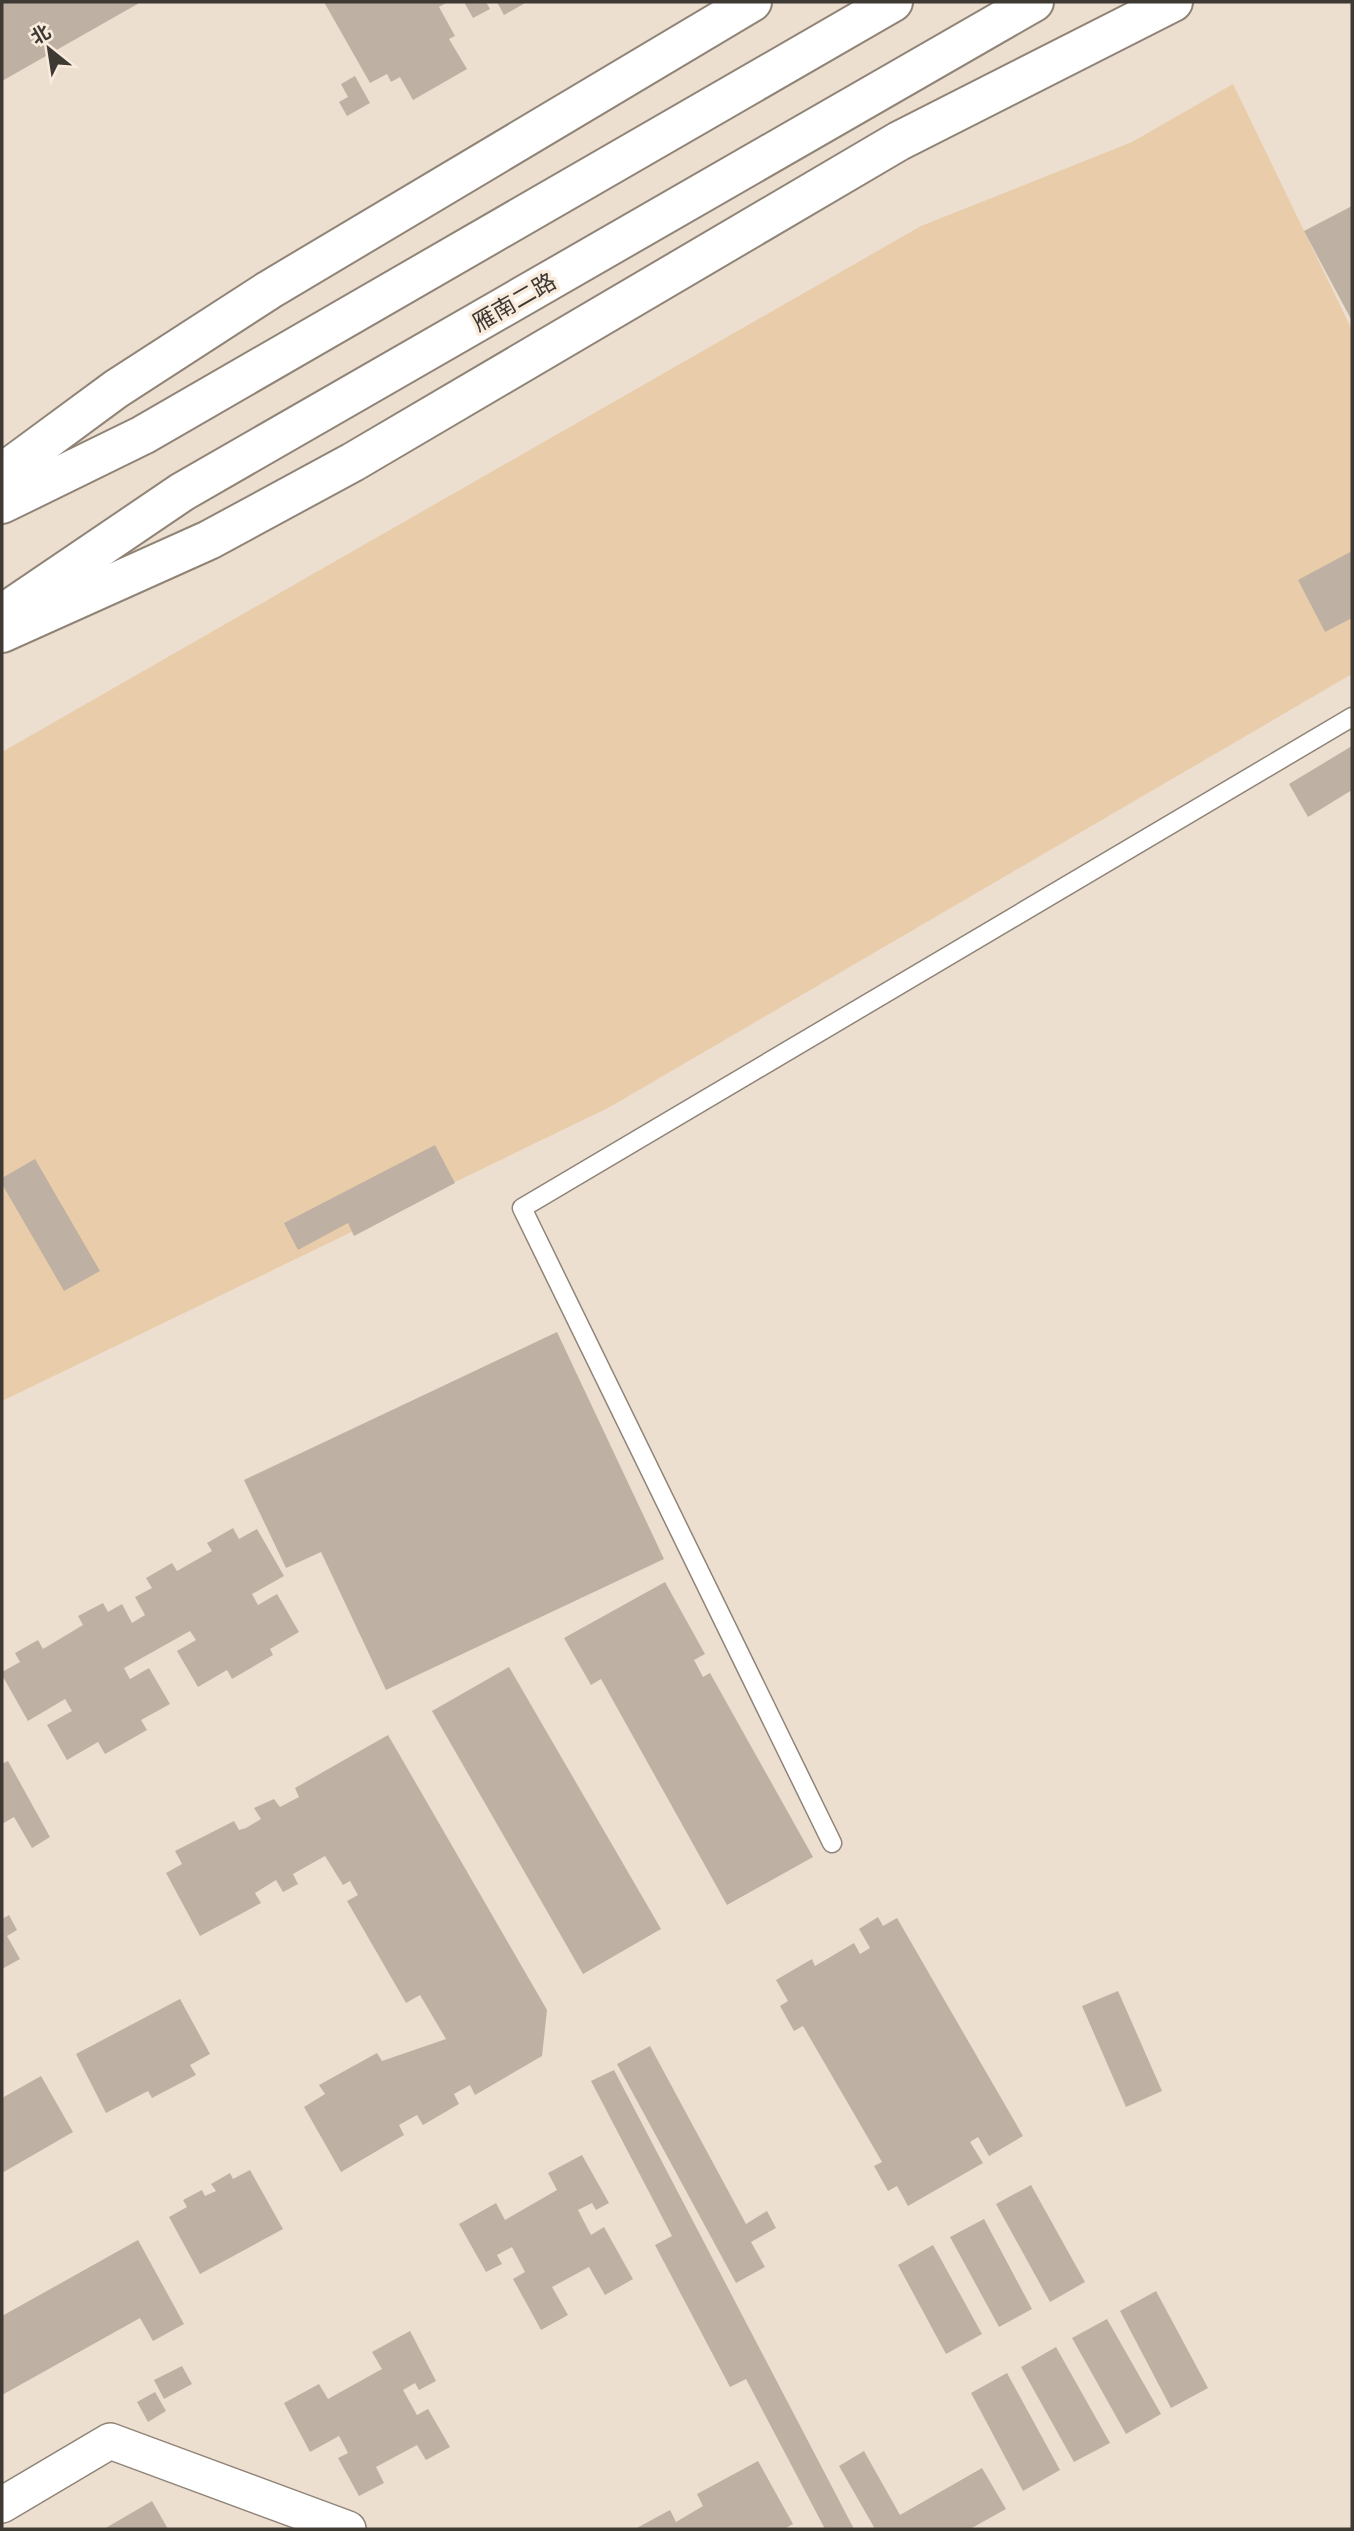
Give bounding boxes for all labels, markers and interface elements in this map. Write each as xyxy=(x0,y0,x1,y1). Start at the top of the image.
north arrow xyxy=(14,14,84,84)
text: 北 xyxy=(27,21,54,49)
street label: 雁南二路 xyxy=(468,268,560,336)

